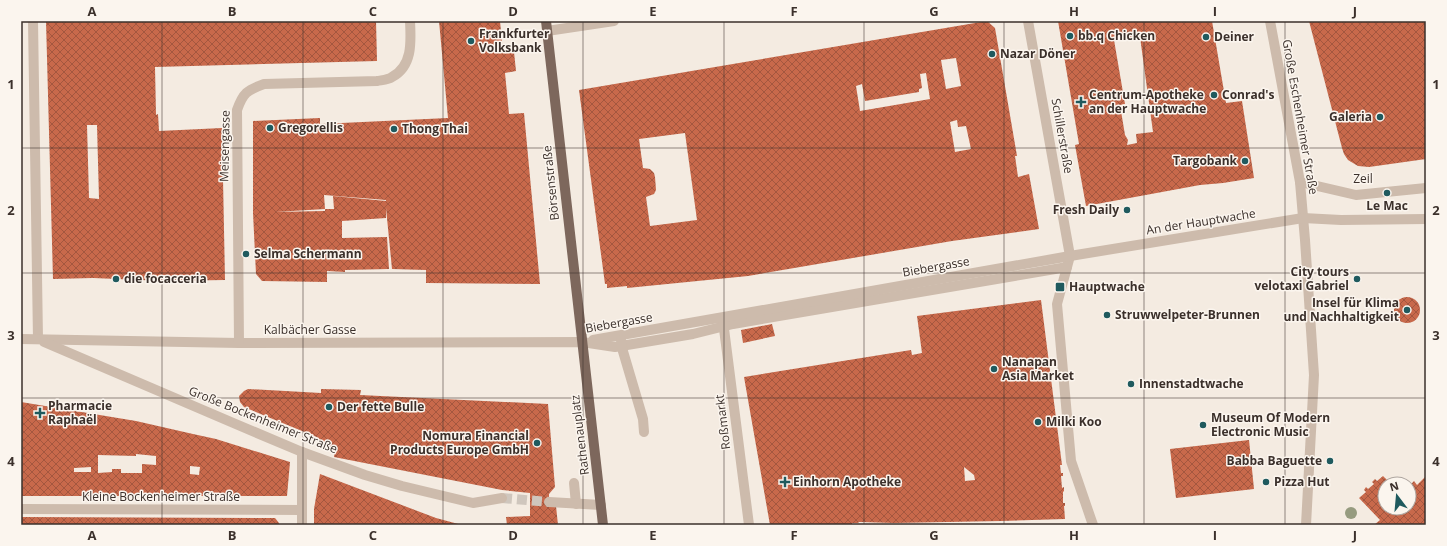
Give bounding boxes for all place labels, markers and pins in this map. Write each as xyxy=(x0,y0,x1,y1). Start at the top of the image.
place label: Frankfurter Volksbank xyxy=(479,25,550,56)
place label: bb.q Chicken xyxy=(1078,27,1155,44)
place label: Deiner xyxy=(1214,28,1255,45)
marker: bb.q Chicken xyxy=(1065,31,1075,41)
marker: Deiner xyxy=(1201,32,1211,42)
marker: Frankfurter Volksbank xyxy=(466,36,476,46)
place label: Nazar Döner xyxy=(1000,45,1076,62)
marker: Nazar Döner xyxy=(987,49,997,59)
place label: Centrum-Apotheke an der Hauptwache xyxy=(1089,86,1206,117)
place label: Conrad's xyxy=(1222,86,1274,103)
marker: Conrad's xyxy=(1209,90,1219,100)
marker: Centrum-Apotheke an der Hauptwache xyxy=(1076,97,1086,107)
place label: Galeria xyxy=(1329,108,1372,125)
marker: Galeria xyxy=(1375,112,1385,122)
place label: Gregorellis xyxy=(278,119,343,136)
place label: Thong Thai xyxy=(402,120,468,137)
marker: Gregorellis xyxy=(265,123,275,133)
marker: Thong Thai xyxy=(389,124,399,134)
place label: Targobank xyxy=(1173,152,1238,169)
marker: Targobank xyxy=(1240,156,1250,166)
marker: Le Mac xyxy=(1382,188,1392,198)
place label: Le Mac xyxy=(1366,197,1408,214)
place label: Fresh Daily xyxy=(1053,201,1119,218)
marker: Fresh Daily xyxy=(1122,205,1132,215)
place label: Selma Schermann xyxy=(254,245,362,262)
marker: Selma Schermann xyxy=(241,249,251,259)
place label: City tours velotaxi Gabriel xyxy=(1254,263,1349,294)
place label: die focacceria xyxy=(124,270,207,287)
marker: die focacceria xyxy=(111,274,121,284)
marker: City tours velotaxi Gabriel xyxy=(1352,274,1362,284)
place label: Hauptwache xyxy=(1069,278,1145,295)
marker: Hauptwache xyxy=(1054,281,1066,293)
place label: Insel für Klima und Nachhaltigkeit xyxy=(1284,294,1399,325)
marker: Insel für Klima und Nachhaltigkeit xyxy=(1402,305,1412,315)
place label: Struwwelpeter-Brunnen xyxy=(1115,306,1260,323)
marker: Struwwelpeter-Brunnen xyxy=(1102,310,1112,320)
place label: Nanapan Asia Market xyxy=(1002,353,1074,384)
marker: Nanapan Asia Market xyxy=(989,364,999,374)
place label: Innenstadtwache xyxy=(1139,375,1244,392)
marker: Innenstadtwache xyxy=(1126,379,1136,389)
place label: Pharmacie Raphaël xyxy=(48,397,112,428)
place label: Der fette Bulle xyxy=(337,398,424,415)
marker: Der fette Bulle xyxy=(324,402,334,412)
marker: Pharmacie Raphaël xyxy=(35,408,45,418)
place label: Museum Of Modern Electronic Music xyxy=(1211,409,1330,440)
place label: Milki Koo xyxy=(1046,413,1102,430)
marker: Milki Koo xyxy=(1033,417,1043,427)
marker: Museum Of Modern Electronic Music xyxy=(1198,420,1208,430)
place label: Nomura Financial Products Europe GmbH xyxy=(390,427,529,458)
marker: Nomura Financial Products Europe GmbH xyxy=(532,438,542,448)
place label: Babba Baguette xyxy=(1227,452,1322,469)
marker: Babba Baguette xyxy=(1325,456,1335,466)
place label: Einhorn Apotheke xyxy=(793,473,901,490)
place label: Pizza Hut xyxy=(1274,473,1330,490)
marker: Einhorn Apotheke xyxy=(780,477,790,487)
marker: Pizza Hut xyxy=(1261,477,1271,487)

